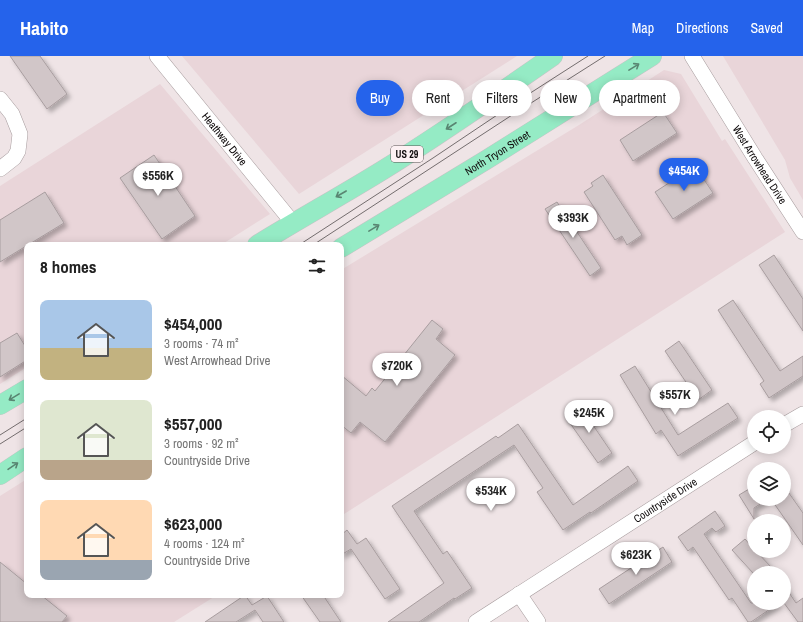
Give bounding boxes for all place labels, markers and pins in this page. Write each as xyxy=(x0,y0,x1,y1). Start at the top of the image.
pin: $454K xyxy=(656,158,712,192)
pin: $556K xyxy=(130,163,186,197)
pin: $393K xyxy=(545,205,601,239)
pin: $720K xyxy=(369,353,425,387)
pin: $557K xyxy=(647,382,703,416)
pin: $245K xyxy=(561,400,617,434)
pin: $534K xyxy=(463,478,519,512)
pin: $623K xyxy=(608,542,664,576)

